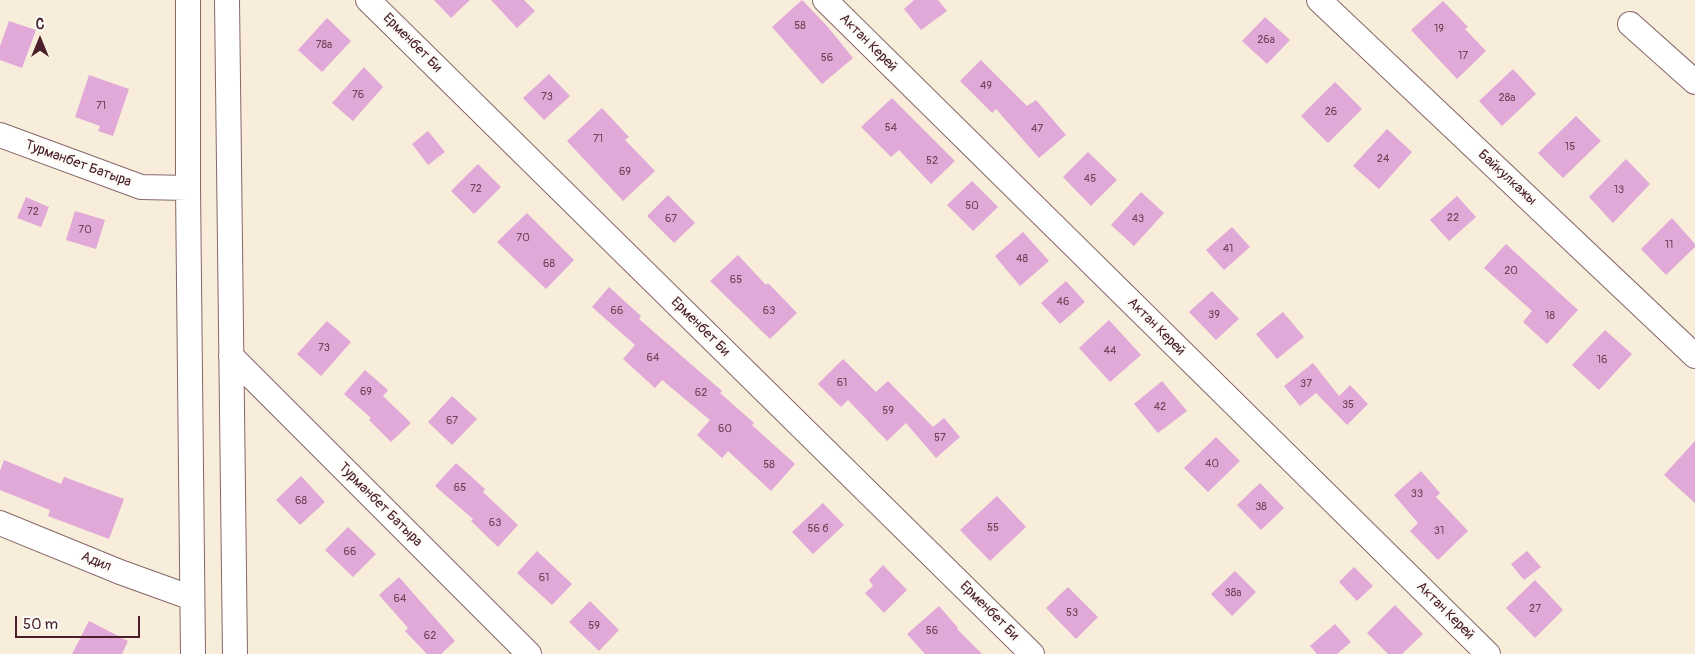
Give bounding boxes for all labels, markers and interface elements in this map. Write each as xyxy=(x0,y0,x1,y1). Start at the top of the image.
street label: Ерменбет Би xyxy=(379,10,445,76)
street label: Актан Керей xyxy=(836,11,900,75)
north arrow xyxy=(15,15,65,65)
text: С xyxy=(36,16,44,33)
house number: 58 xyxy=(794,19,806,33)
house number: 19 xyxy=(1434,22,1444,36)
house number: 26а xyxy=(1257,33,1275,47)
house number: 78а xyxy=(316,38,332,52)
house number: 17 xyxy=(1458,49,1468,63)
house number: 56 xyxy=(821,51,833,65)
house number: 49 xyxy=(980,79,992,93)
house number: 76 xyxy=(352,88,364,102)
house number: 73 xyxy=(541,90,553,104)
house number: 28а xyxy=(1499,91,1515,105)
house number: 71 xyxy=(96,99,106,113)
house number: 26 xyxy=(1325,105,1337,119)
house number: 54 xyxy=(885,121,897,135)
house number: 47 xyxy=(1031,122,1043,136)
house number: 71 xyxy=(593,132,603,146)
street label: Турманбет Батыра xyxy=(22,137,134,191)
house number: 15 xyxy=(1565,140,1575,154)
street label: Байкулкажы xyxy=(1474,147,1540,209)
house number: 24 xyxy=(1377,152,1389,166)
house number: 52 xyxy=(926,154,938,168)
house number: 69 xyxy=(619,165,631,179)
house number: 45 xyxy=(1084,172,1096,186)
house number: 72 xyxy=(470,182,482,196)
house number: 13 xyxy=(1614,183,1624,197)
house number: 50 xyxy=(965,199,979,213)
house number: 72 xyxy=(27,205,39,219)
house number: 22 xyxy=(1447,211,1459,225)
house number: 67 xyxy=(665,212,677,226)
house number: 43 xyxy=(1132,212,1144,226)
house number: 70 xyxy=(78,223,92,237)
house number: 70 xyxy=(516,231,530,245)
house number: 11 xyxy=(1665,238,1673,252)
house number: 41 xyxy=(1223,242,1233,256)
house number: 48 xyxy=(1016,252,1028,266)
house number: 68 xyxy=(543,257,555,271)
house number: 20 xyxy=(1504,264,1518,278)
house number: 65 xyxy=(730,273,742,287)
street label: Ерменбет Би xyxy=(667,294,733,360)
house number: 46 xyxy=(1057,295,1069,309)
street label: Актан Керей xyxy=(1124,295,1188,359)
house number: 66 xyxy=(611,304,623,318)
house number: 63 xyxy=(763,304,775,318)
house number: 39 xyxy=(1208,308,1220,322)
house number: 18 xyxy=(1545,309,1555,323)
house number: 73 xyxy=(318,341,330,355)
house number: 44 xyxy=(1104,344,1116,358)
house number: 64 xyxy=(647,351,659,365)
house number: 16 xyxy=(1597,353,1607,367)
house number: 61 xyxy=(837,376,847,390)
house number: 37 xyxy=(1300,377,1312,391)
house number: 69 xyxy=(360,385,372,399)
house number: 62 xyxy=(695,386,707,400)
house number: 35 xyxy=(1342,398,1354,412)
house number: 42 xyxy=(1154,400,1166,414)
house number: 59 xyxy=(882,404,894,418)
house number: 67 xyxy=(446,414,458,428)
house number: 60 xyxy=(718,422,732,436)
house number: 57 xyxy=(934,431,946,445)
house number: 40 xyxy=(1205,457,1219,471)
house number: 58 xyxy=(763,458,775,472)
street label: Турманбет Батыра xyxy=(334,459,426,551)
house number: 65 xyxy=(454,481,466,495)
house number: 33 xyxy=(1411,487,1423,501)
house number: 68 xyxy=(295,494,307,508)
house number: 38 xyxy=(1255,500,1267,514)
house number: 63 xyxy=(489,516,501,530)
house number: 55 xyxy=(987,521,999,535)
house number: 56 б xyxy=(807,522,829,536)
house number: 31 xyxy=(1434,524,1444,538)
house number: 66 xyxy=(344,545,356,559)
street label: Адил xyxy=(78,548,114,576)
house number: 61 xyxy=(539,571,549,585)
street label: Ерменбет Би xyxy=(956,578,1022,644)
street label: Актан Керей xyxy=(1413,579,1477,643)
house number: 38а xyxy=(1225,586,1241,600)
house number: 64 xyxy=(394,592,406,606)
house number: 27 xyxy=(1529,602,1541,616)
scale bar xyxy=(18,606,142,638)
house number: 53 xyxy=(1066,606,1078,620)
text: 50 m xyxy=(23,615,58,634)
house number: 59 xyxy=(588,619,600,633)
house number: 56 xyxy=(926,624,938,638)
house number: 62 xyxy=(424,629,436,643)

